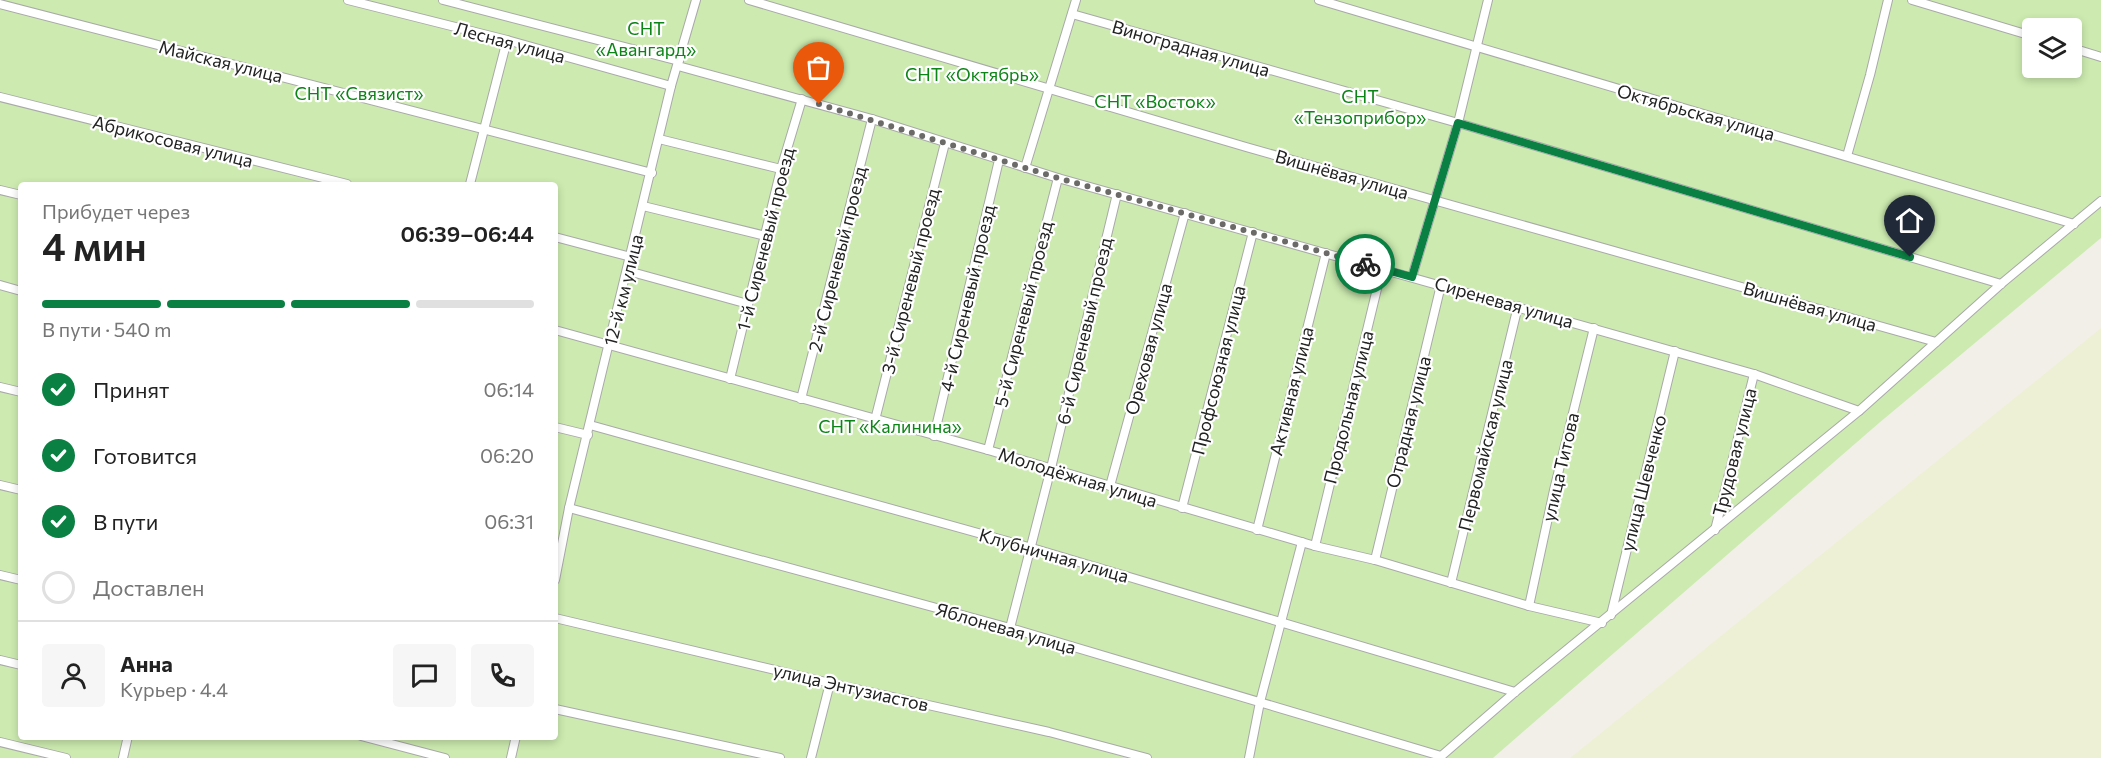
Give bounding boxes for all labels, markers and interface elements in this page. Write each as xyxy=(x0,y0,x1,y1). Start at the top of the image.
street label: Виноградная улица xyxy=(1110,15,1272,81)
street label: Лесная улица xyxy=(452,17,568,67)
park label: СНТ «Авангард» xyxy=(596,17,696,60)
map controls xyxy=(2022,18,2082,78)
button: layers xyxy=(2022,18,2082,78)
street label: Майская улица xyxy=(157,35,285,87)
pin xyxy=(793,42,844,104)
icon: bag xyxy=(802,51,835,84)
park label: СНТ «Октябрь» xyxy=(905,63,1039,85)
street label: Октябрьская улица xyxy=(1615,79,1777,145)
park label: СНТ «Связист» xyxy=(295,82,424,104)
park label: СНТ «Тензоприбор» xyxy=(1294,85,1426,128)
park label: СНТ «Восток» xyxy=(1094,90,1216,112)
street label: Абрикосовая улица xyxy=(91,110,255,172)
street label: Вишнёвая улица xyxy=(1273,144,1411,204)
street label: 1-й Сиреневый проезд xyxy=(732,145,799,333)
street label: 2-й Сиреневый проезд xyxy=(803,164,871,354)
street label: 3-й Сиреневый проезд xyxy=(876,185,944,376)
pin xyxy=(1884,195,1935,257)
text: Прибудет через xyxy=(42,199,190,223)
street label: 4-й Сиреневый проезд xyxy=(935,202,999,394)
icon: home xyxy=(1893,204,1926,237)
street label: 5-й Сиреневый проезд xyxy=(989,218,1057,409)
text: 06:39–06:44 xyxy=(400,220,534,247)
text: 4 мин xyxy=(42,221,147,269)
street label: 12-й км улица xyxy=(599,232,647,348)
courier xyxy=(1335,234,1395,294)
street label: 6-й Сиреневый проезд xyxy=(1052,235,1116,427)
icon: bike xyxy=(1349,248,1382,281)
street label: Сиреневая улица xyxy=(1432,272,1576,332)
street label: Вишнёвая улица xyxy=(1741,276,1879,336)
street label: Ореховая улица xyxy=(1120,281,1176,417)
street label: Профсоюзная улица xyxy=(1186,283,1250,457)
text: В пути · 540 m xyxy=(42,317,172,341)
street label: Активная улица xyxy=(1264,324,1318,458)
street label: Продольная улица xyxy=(1318,328,1378,486)
street label: Отрадная улица xyxy=(1381,354,1435,490)
street label: Первомайская улица xyxy=(1453,357,1517,533)
icon: check xyxy=(42,373,75,406)
text: Принят xyxy=(93,376,169,403)
text: 06:14 xyxy=(484,377,534,401)
street label: Трудовая улица xyxy=(1707,386,1761,518)
street label: улица Титова xyxy=(1537,410,1583,524)
street label: улица Шевченко xyxy=(1615,413,1671,553)
park label: СНТ «Калинина» xyxy=(818,415,962,437)
icon: check xyxy=(42,439,75,472)
text: Готовится xyxy=(93,442,197,469)
street label: Молодёжная улица xyxy=(996,442,1160,512)
text: 06:20 xyxy=(480,443,534,467)
icon: check xyxy=(42,505,75,538)
text: В пути xyxy=(93,508,158,535)
text: 06:31 xyxy=(484,509,534,533)
street label: Клубничная улица xyxy=(977,523,1131,587)
text: Доставлен xyxy=(93,574,205,601)
street label: Яблоневая улица xyxy=(933,597,1079,659)
button: person xyxy=(42,644,105,707)
button: chat xyxy=(393,644,456,707)
button: phone xyxy=(471,644,534,707)
text: Анна xyxy=(120,650,173,677)
street label: улица Энтузиастов xyxy=(771,658,931,716)
text: Курьер · 4.4 xyxy=(120,677,228,701)

